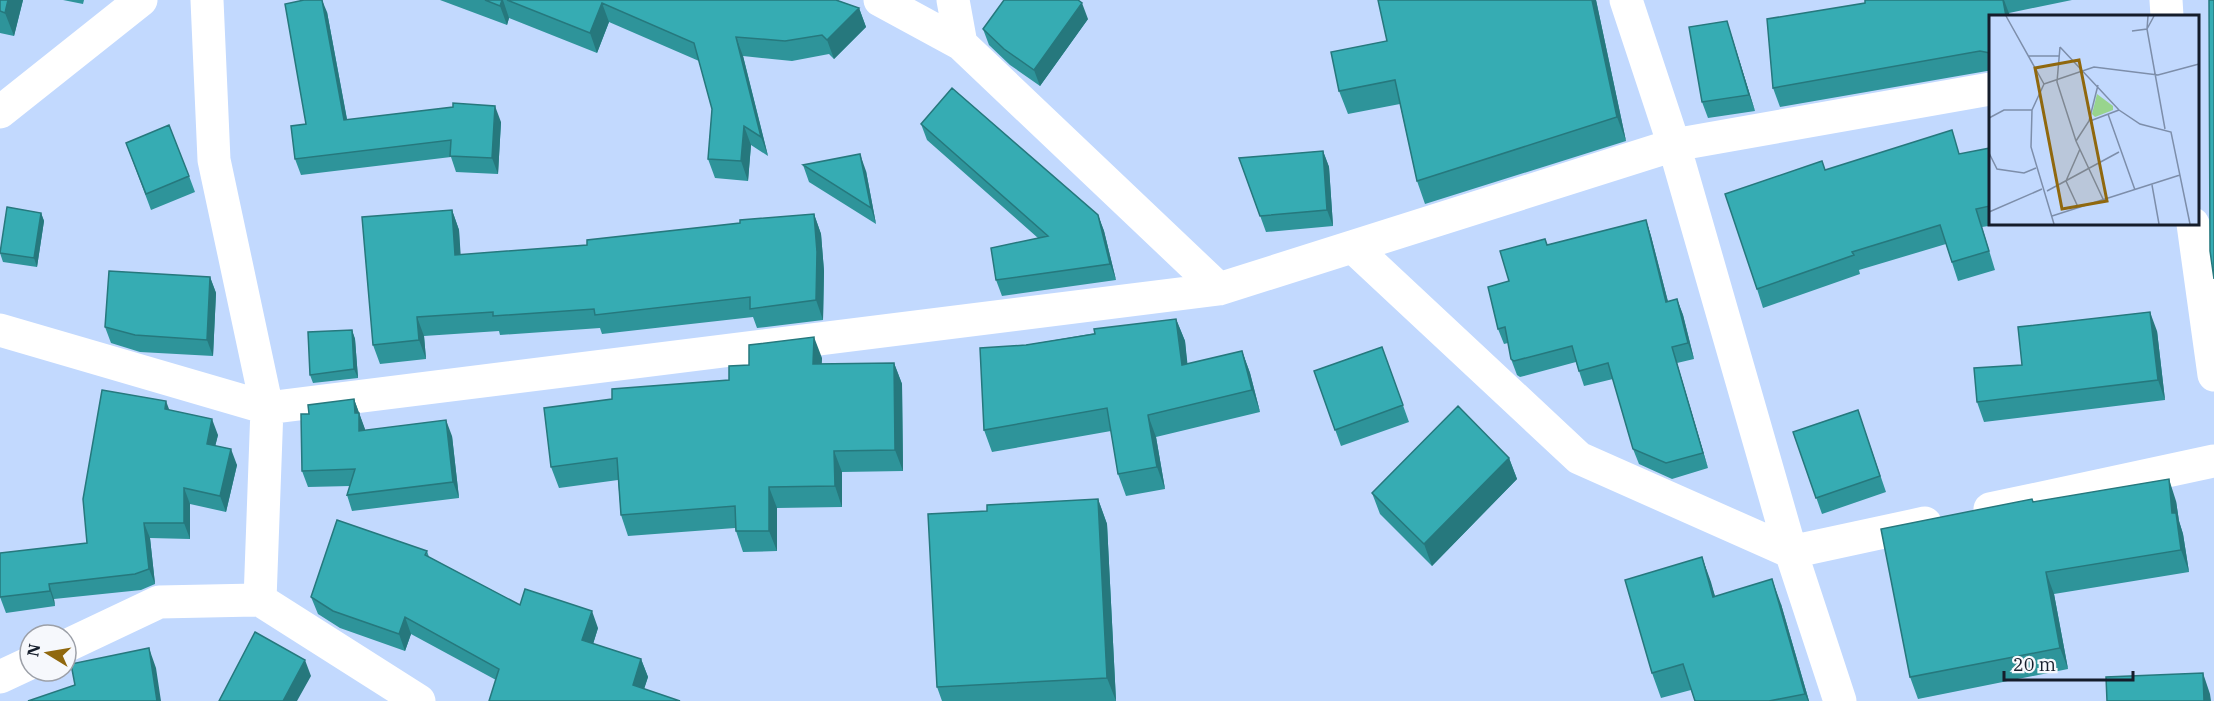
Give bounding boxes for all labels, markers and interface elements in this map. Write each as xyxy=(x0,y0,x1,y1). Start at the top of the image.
inset map xyxy=(1989,15,2199,225)
north arrow xyxy=(18,623,78,683)
text: N xyxy=(22,642,44,658)
scale bar xyxy=(2004,644,2133,682)
text: 20 m xyxy=(2013,653,2056,676)

